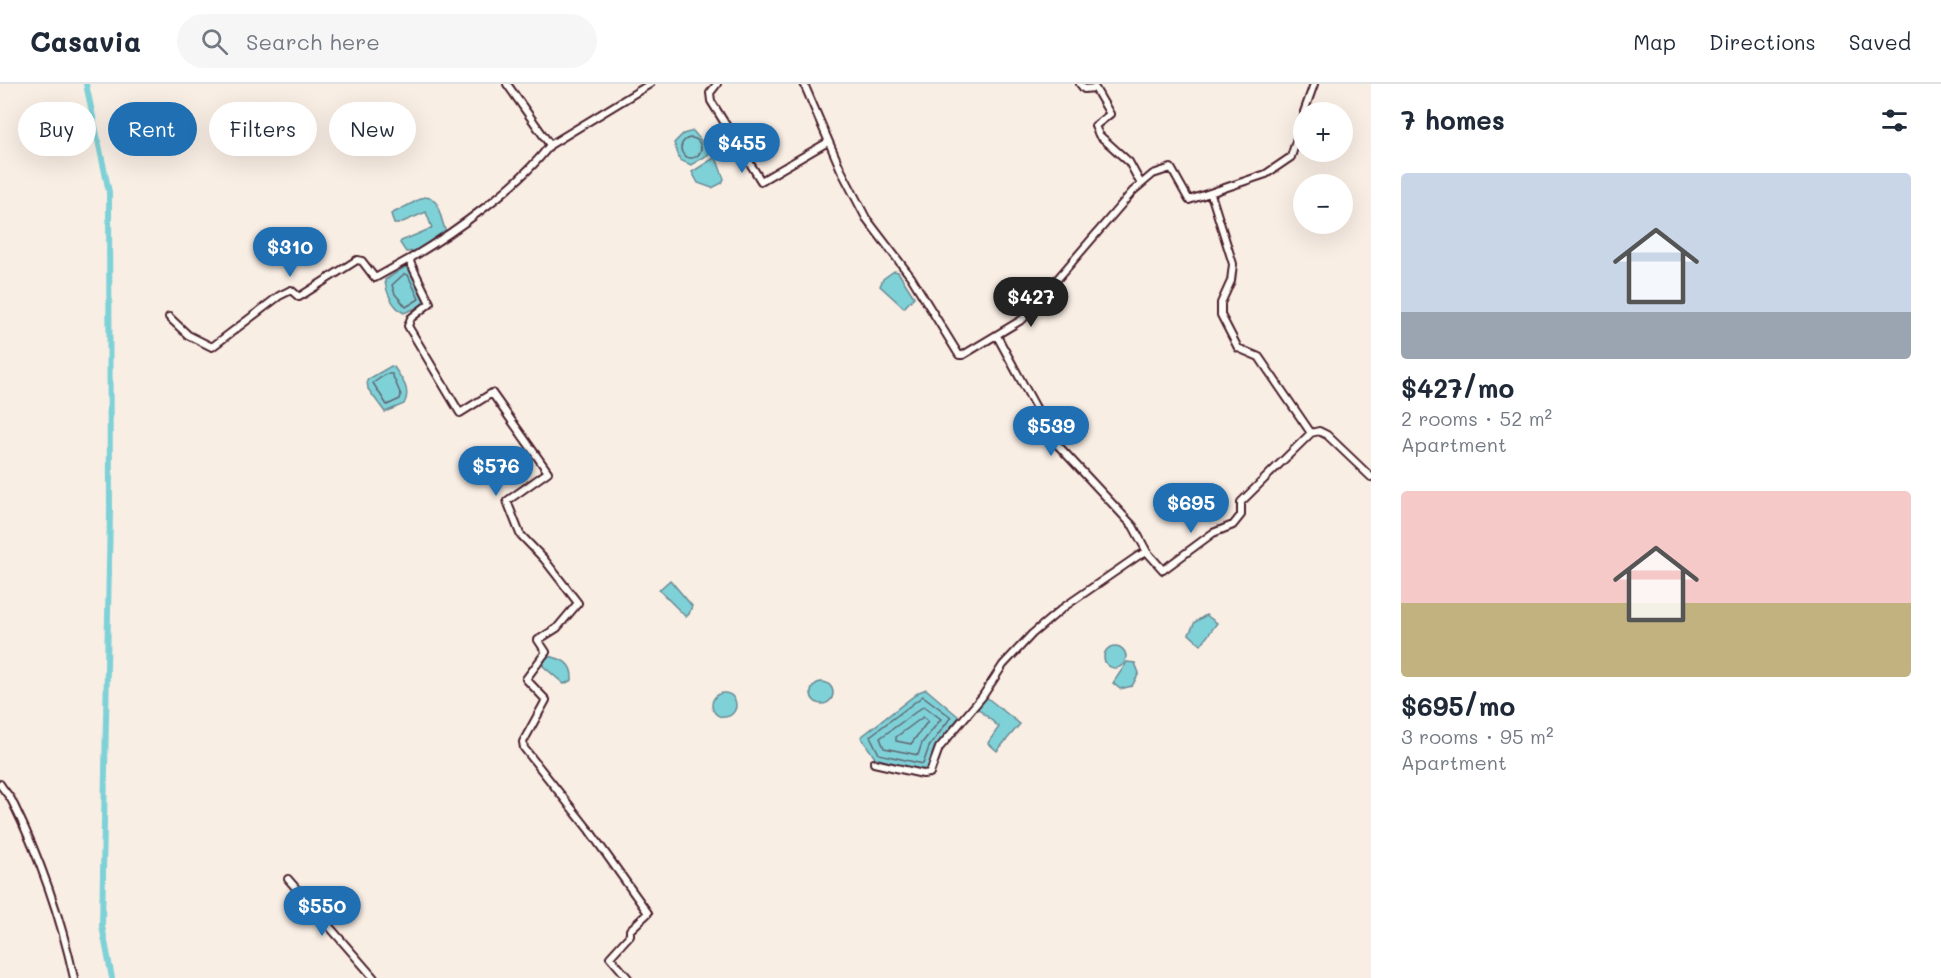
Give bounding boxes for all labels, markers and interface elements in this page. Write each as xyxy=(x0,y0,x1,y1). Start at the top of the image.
search box xyxy=(177,14,597,68)
text: Casavia xyxy=(30,23,141,59)
icon: search xyxy=(198,25,231,58)
text: Search here xyxy=(246,27,380,56)
text: Map xyxy=(1633,28,1676,55)
text: Directions xyxy=(1709,28,1816,55)
text: Saved xyxy=(1849,28,1911,55)
chip: Buy xyxy=(18,102,96,156)
chip: Rent xyxy=(108,102,197,156)
chip: Filters xyxy=(209,102,317,156)
chip: New xyxy=(329,102,416,156)
map controls xyxy=(1293,102,1353,234)
button: + xyxy=(1293,102,1353,162)
text: 7 homes xyxy=(1401,103,1505,137)
icon: filters xyxy=(1878,104,1911,137)
pin: $455 xyxy=(706,123,778,174)
text: $455 xyxy=(718,129,766,155)
button: − xyxy=(1293,174,1353,234)
icon: home xyxy=(1602,212,1710,320)
pin: $310 xyxy=(254,227,326,278)
text: $310 xyxy=(267,233,313,259)
pin: $427 xyxy=(995,277,1067,328)
text: $427 xyxy=(1007,283,1055,309)
text: $427/mo xyxy=(1401,371,1514,405)
text: 2 rooms · 52 m² xyxy=(1401,405,1552,431)
pin: $539 xyxy=(1015,406,1087,457)
text: $539 xyxy=(1027,412,1075,438)
text: Apartment xyxy=(1401,431,1507,457)
pin: $576 xyxy=(460,446,532,497)
text: $576 xyxy=(472,452,520,478)
pin: $695 xyxy=(1155,483,1227,534)
text: $695 xyxy=(1167,489,1215,515)
icon: home xyxy=(1602,530,1710,638)
text: $695/mo xyxy=(1401,689,1515,723)
text: 3 rooms · 95 m² xyxy=(1401,723,1553,749)
text: Apartment xyxy=(1401,749,1507,775)
pin: $550 xyxy=(286,886,358,937)
text: $550 xyxy=(298,892,346,918)

